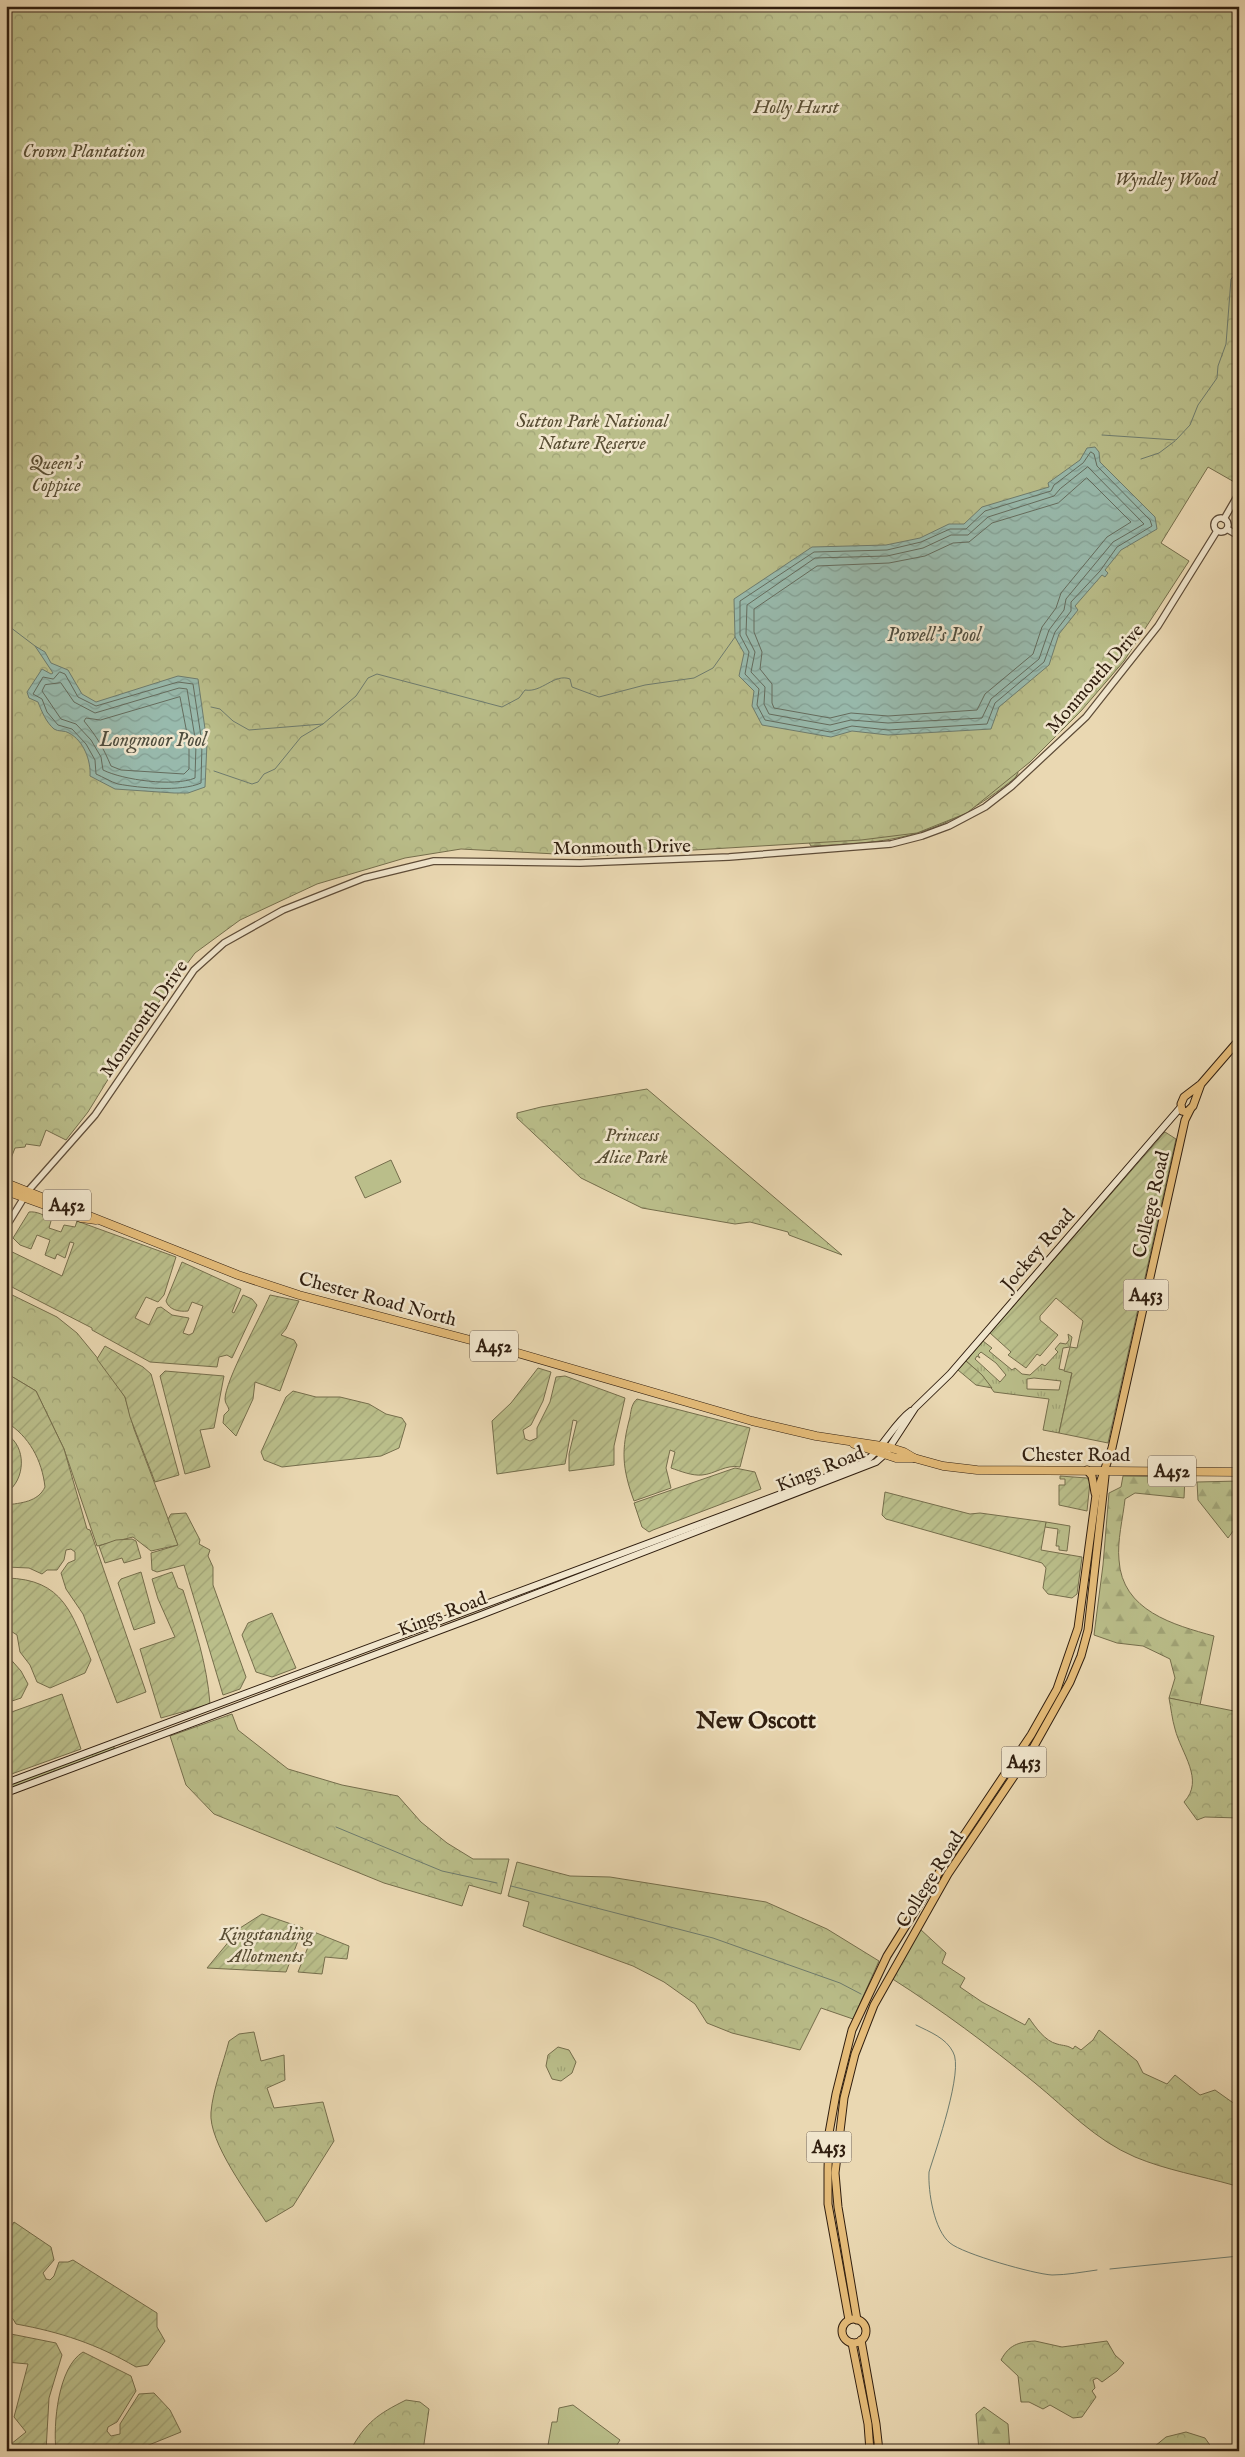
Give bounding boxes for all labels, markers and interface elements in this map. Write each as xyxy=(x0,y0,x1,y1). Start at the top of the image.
park label: Holly Hurst xyxy=(752,96,840,120)
park label: Crown Plantation xyxy=(23,140,145,164)
park label: Wyndley Wood xyxy=(1115,168,1218,192)
park label: Sutton Park National Nature Reserve xyxy=(516,410,669,456)
park label: Queen's Coppice xyxy=(29,452,83,498)
street label: Monmouth Drive xyxy=(1041,619,1150,739)
water label: Powell's Pool xyxy=(887,623,983,648)
water label: Longmoor Pool xyxy=(98,728,209,754)
street label: Monmouth Drive xyxy=(553,835,691,861)
street label: Monmouth Drive xyxy=(95,956,194,1082)
park label: Princess Alice Park xyxy=(594,1124,668,1170)
street label: College Road xyxy=(1128,1148,1176,1260)
road number: A452 xyxy=(43,1190,91,1220)
street label: Jockey Road xyxy=(995,1204,1081,1298)
street label: Chester Road North xyxy=(296,1267,459,1333)
road number: A453 xyxy=(1124,1280,1168,1310)
road number: A452 xyxy=(470,1330,518,1362)
street label: Kings Road xyxy=(773,1441,869,1498)
street label: Chester Road xyxy=(1022,1444,1131,1468)
road number: A452 xyxy=(1148,1455,1196,1486)
street label: Kings Road xyxy=(395,1587,491,1643)
district label: New Oscott xyxy=(695,1706,817,1737)
road number: A453 xyxy=(1002,1746,1046,1778)
street label: College Road xyxy=(892,1827,970,1933)
park label: Kingstanding Allotments xyxy=(218,1923,314,1969)
road number: A453 xyxy=(806,2132,852,2162)

